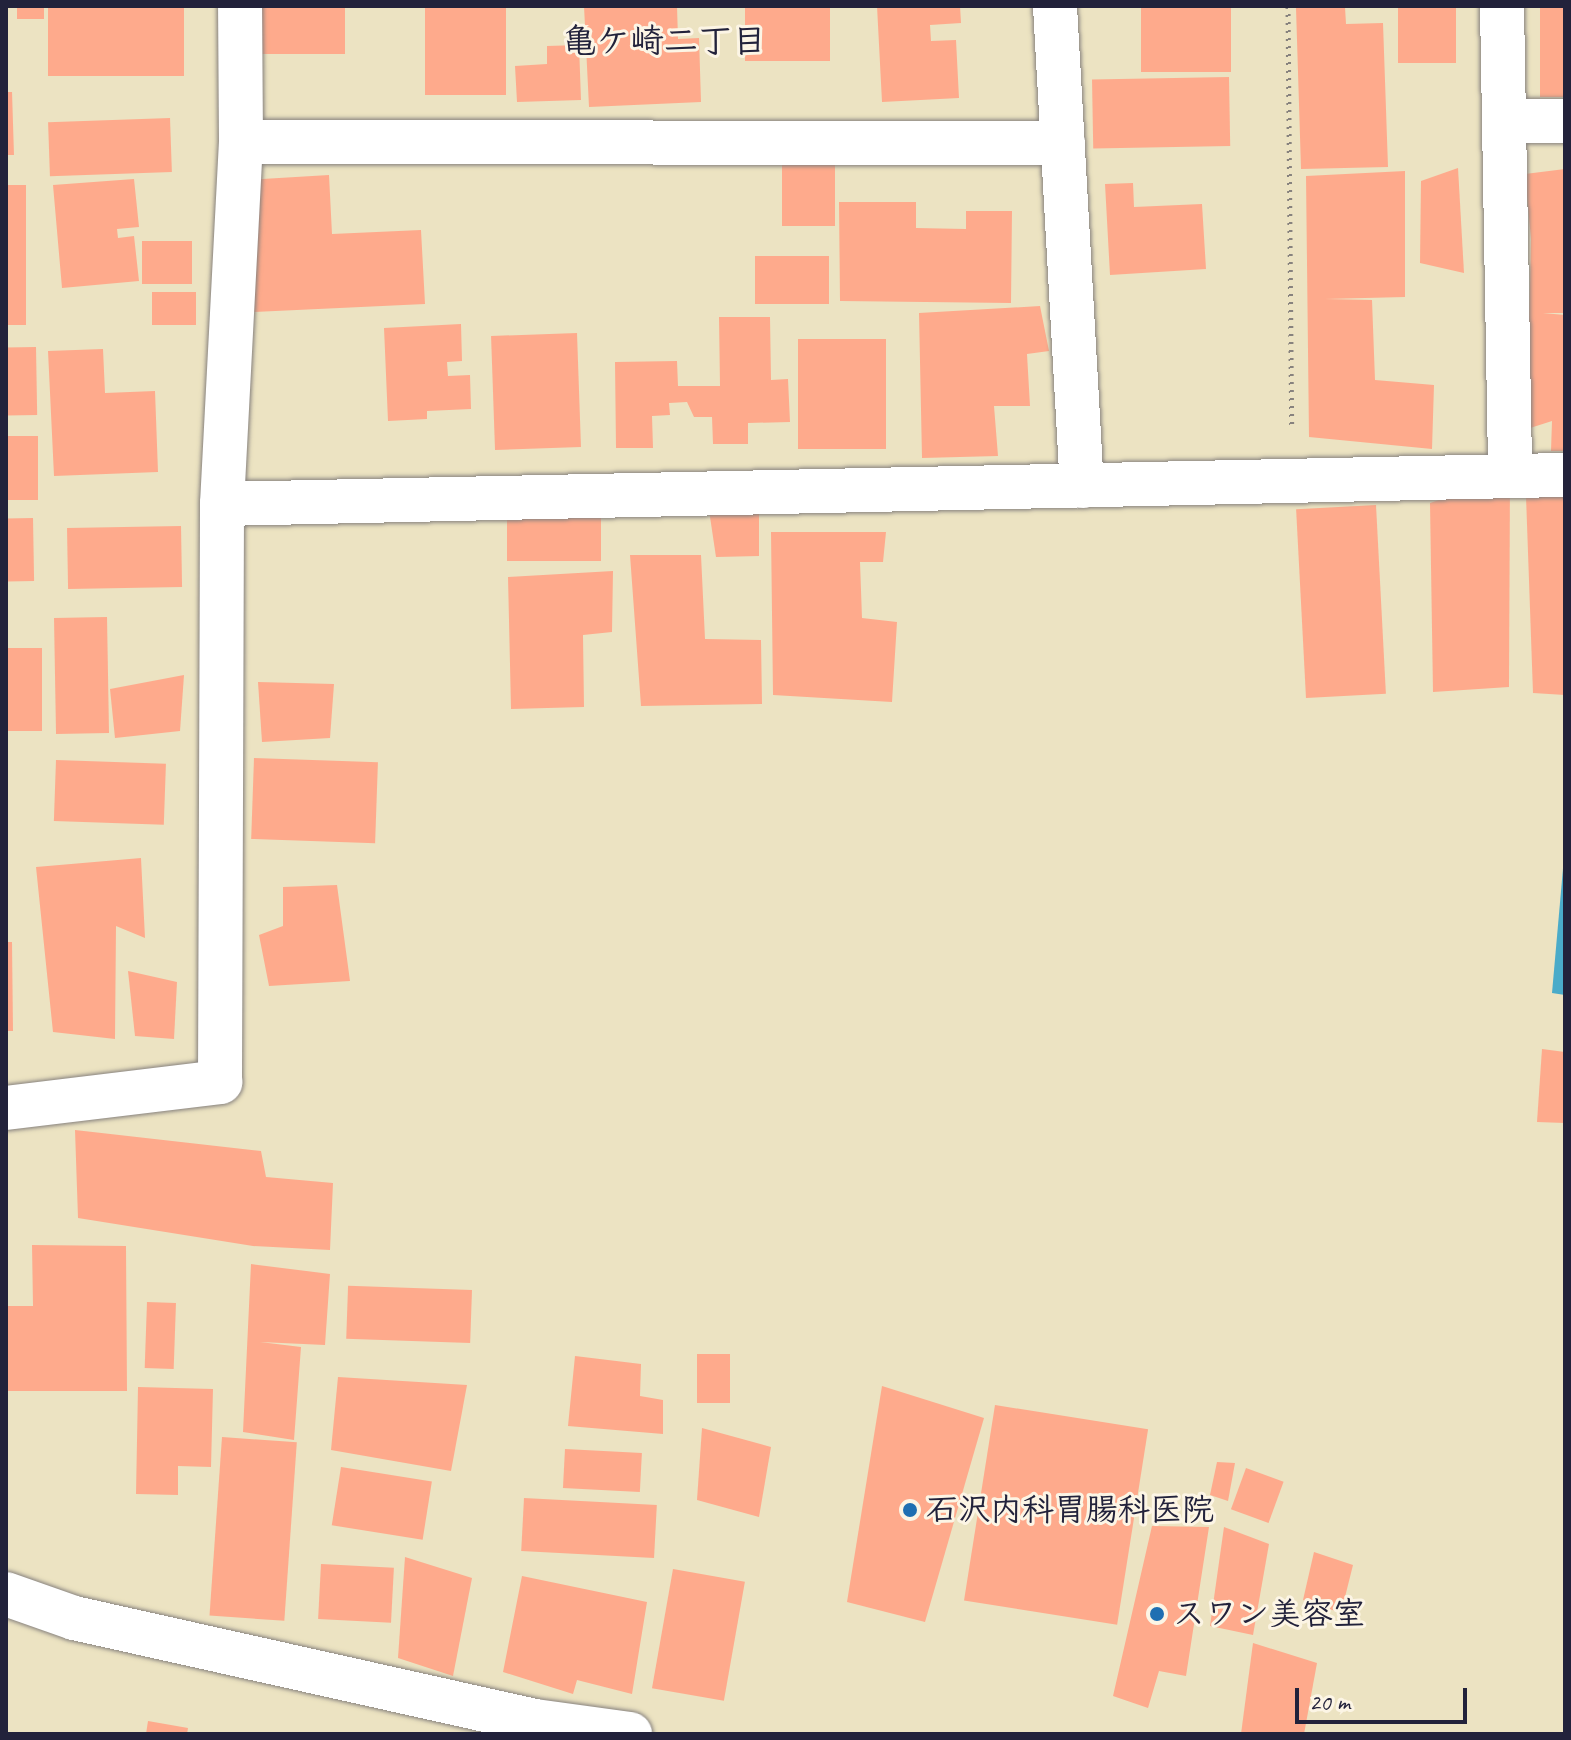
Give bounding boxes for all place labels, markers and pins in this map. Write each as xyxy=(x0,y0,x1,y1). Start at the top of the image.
place label: 石沢内科胃腸科医院 xyxy=(926,1491,1214,1529)
marker: 石沢内科胃腸科医院 xyxy=(901,1501,919,1519)
place label: スワン美容室 xyxy=(1173,1595,1365,1633)
marker: スワン美容室 xyxy=(1148,1605,1166,1623)

